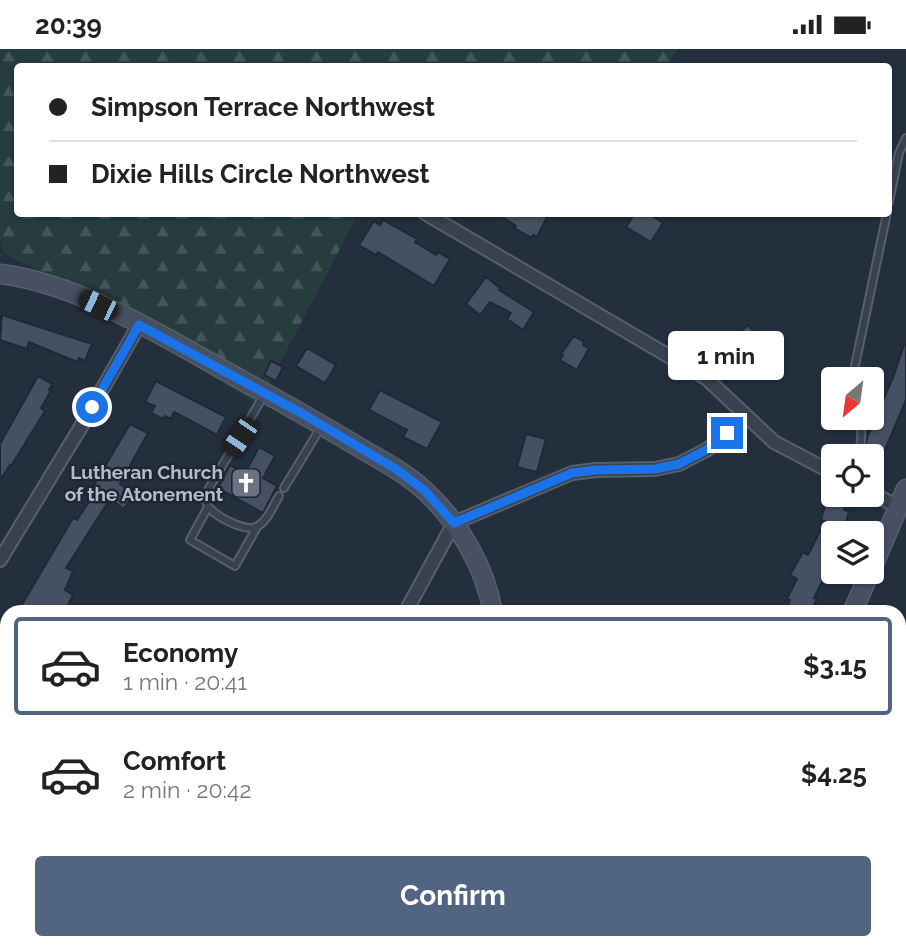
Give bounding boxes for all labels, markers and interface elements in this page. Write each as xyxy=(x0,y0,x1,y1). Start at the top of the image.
text: 20:39 xyxy=(35,10,102,40)
text: Simpson Terrace Northwest xyxy=(91,92,435,122)
text: Dixie Hills Circle Northwest xyxy=(91,159,430,189)
car xyxy=(75,286,122,324)
callout: 1 min xyxy=(669,331,785,381)
text: 1 min xyxy=(697,342,755,369)
north arrow xyxy=(821,367,884,431)
map controls xyxy=(821,367,884,584)
route start xyxy=(76,391,108,423)
car xyxy=(220,414,261,460)
route end xyxy=(711,417,743,449)
button: locate xyxy=(821,444,884,507)
place label: Lutheran Church of the Atonement xyxy=(65,461,224,505)
church icon: Lutheran Church of the Atonement xyxy=(229,466,263,500)
button: layers xyxy=(821,521,884,584)
icon: car xyxy=(39,635,102,698)
text: Economy xyxy=(123,638,238,668)
text: $3.15 xyxy=(803,651,867,681)
text: 1 min · 20:41 xyxy=(123,668,247,695)
icon: car xyxy=(39,743,102,806)
text: Comfort xyxy=(123,746,226,776)
text: $4.25 xyxy=(801,759,867,789)
text: 2 min · 20:42 xyxy=(123,776,251,803)
button: Confirm xyxy=(35,856,871,936)

